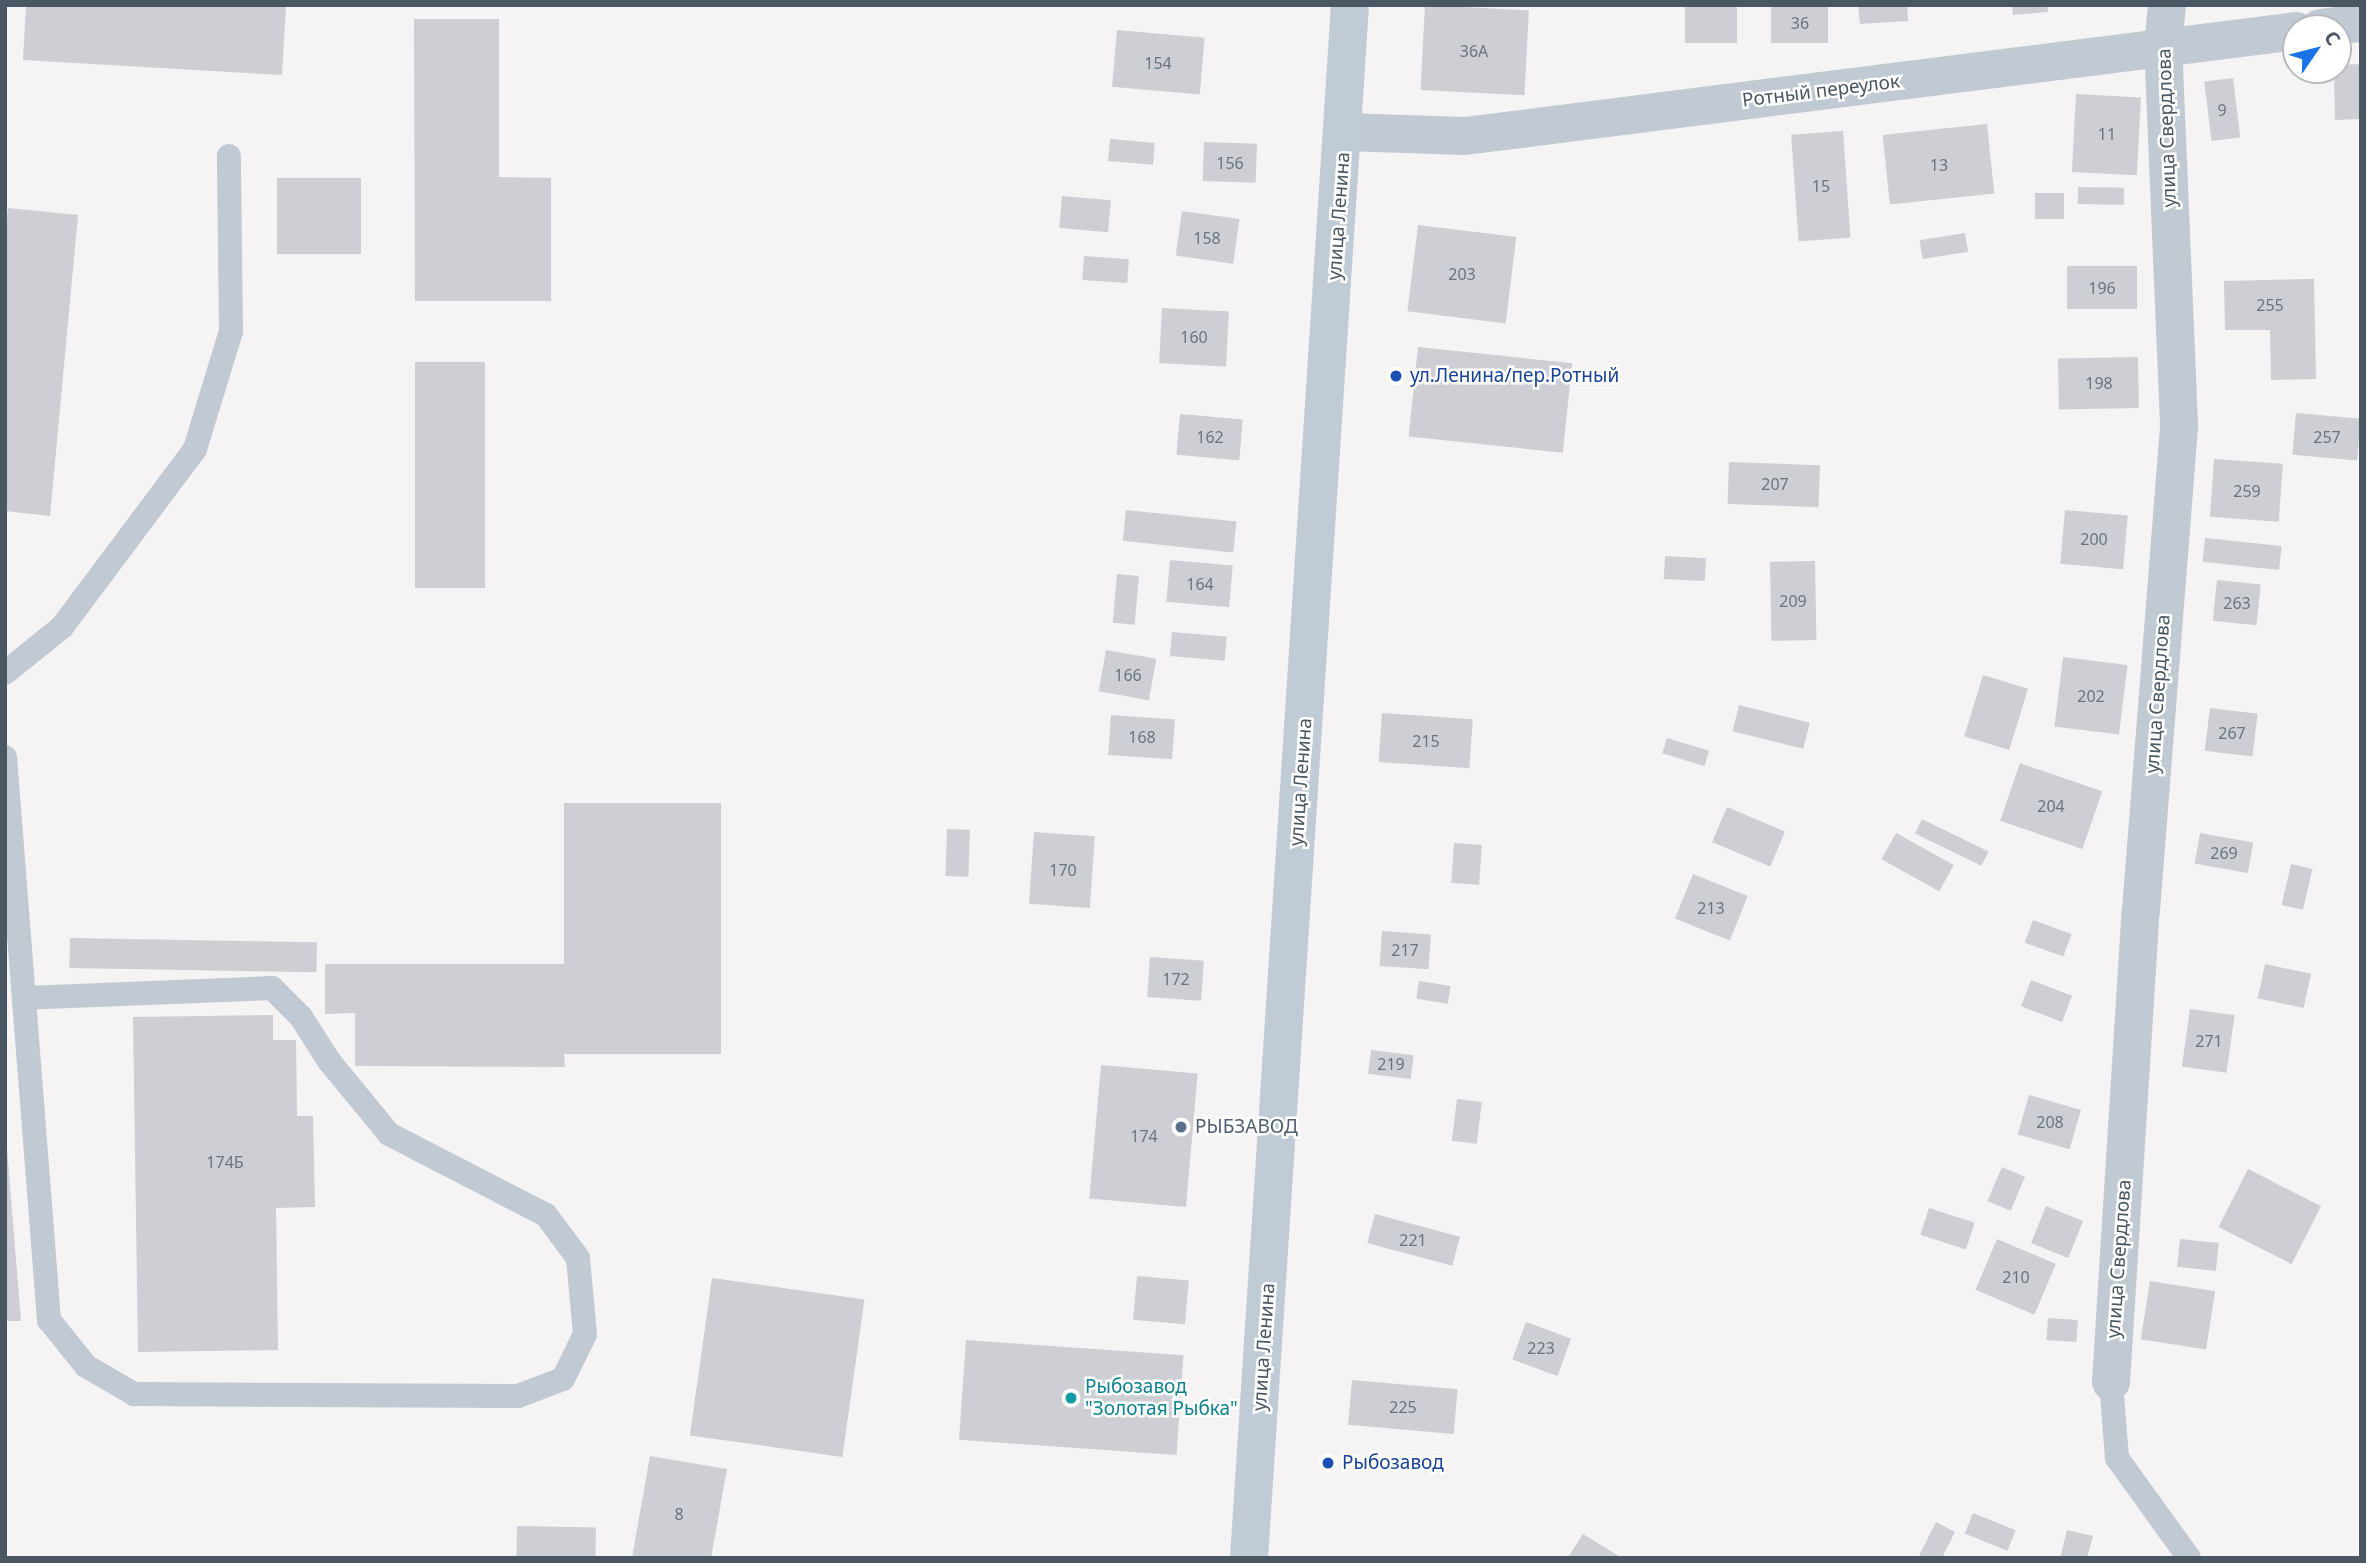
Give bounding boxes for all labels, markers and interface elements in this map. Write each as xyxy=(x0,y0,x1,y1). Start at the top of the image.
house number: 36 xyxy=(1791,13,1809,33)
north arrow xyxy=(2282,14,2352,84)
text: С xyxy=(2318,26,2347,51)
house number: 36А xyxy=(1460,41,1488,61)
street label: улица Свердлова xyxy=(2153,48,2181,208)
house number: 154 xyxy=(1144,53,1172,73)
street label: Ротный переулок xyxy=(1741,70,1901,112)
house number: 9 xyxy=(2217,100,2227,120)
house number: 11 xyxy=(2098,124,2116,144)
street label: улица Ленина xyxy=(1323,151,1355,281)
house number: 156 xyxy=(1216,153,1244,173)
house number: 13 xyxy=(1930,155,1948,175)
house number: 15 xyxy=(1812,176,1830,196)
house number: 158 xyxy=(1193,228,1221,248)
house number: 203 xyxy=(1448,264,1476,284)
house number: 196 xyxy=(2088,278,2116,298)
house number: 255 xyxy=(2256,295,2284,315)
house number: 160 xyxy=(1180,327,1208,347)
place label: ул.Ленина/пер.Ротный xyxy=(1410,365,1619,387)
marker: ул.Ленина/пер.Ротный xyxy=(1388,368,1404,384)
house number: 198 xyxy=(2085,373,2113,393)
house number: 162 xyxy=(1196,427,1224,447)
house number: 257 xyxy=(2313,427,2341,447)
house number: 207 xyxy=(1761,474,1789,494)
house number: 259 xyxy=(2233,481,2261,501)
house number: 200 xyxy=(2080,529,2108,549)
house number: 164 xyxy=(1186,574,1214,594)
house number: 209 xyxy=(1779,591,1807,611)
house number: 263 xyxy=(2223,593,2251,613)
street label: улица Свердлова xyxy=(2141,614,2175,774)
house number: 166 xyxy=(1114,665,1142,685)
house number: 202 xyxy=(2077,686,2105,706)
street label: улица Ленина xyxy=(1285,717,1317,847)
house number: 267 xyxy=(2218,723,2246,743)
house number: 168 xyxy=(1128,727,1156,747)
house number: 215 xyxy=(1412,731,1440,751)
house number: 204 xyxy=(2037,796,2065,816)
house number: 269 xyxy=(2210,843,2238,863)
house number: 170 xyxy=(1049,860,1077,880)
house number: 213 xyxy=(1697,898,1725,918)
house number: 217 xyxy=(1391,940,1419,960)
house number: 172 xyxy=(1162,969,1190,989)
house number: 271 xyxy=(2195,1031,2223,1051)
house number: 219 xyxy=(1377,1054,1405,1074)
house number: 208 xyxy=(2036,1112,2064,1132)
place label: РЫБЗАВОД xyxy=(1195,1116,1298,1138)
marker: РЫБЗАВОД xyxy=(1173,1119,1189,1135)
house number: 174 xyxy=(1130,1126,1158,1146)
house number: 174Б xyxy=(206,1152,244,1172)
street label: улица Свердлова xyxy=(2102,1179,2136,1339)
house number: 221 xyxy=(1399,1230,1427,1250)
house number: 210 xyxy=(2002,1267,2030,1287)
street label: улица Ленина xyxy=(1248,1282,1280,1412)
house number: 223 xyxy=(1527,1338,1555,1358)
place label: Рыбозавод "Золотая Рыбка" xyxy=(1085,1376,1238,1420)
marker: Рыбозавод "Золотая Рыбка" xyxy=(1063,1390,1079,1406)
house number: 225 xyxy=(1389,1397,1417,1417)
place label: Рыбозавод xyxy=(1342,1452,1444,1474)
marker: Рыбозавод xyxy=(1320,1455,1336,1471)
house number: 8 xyxy=(674,1504,684,1524)

